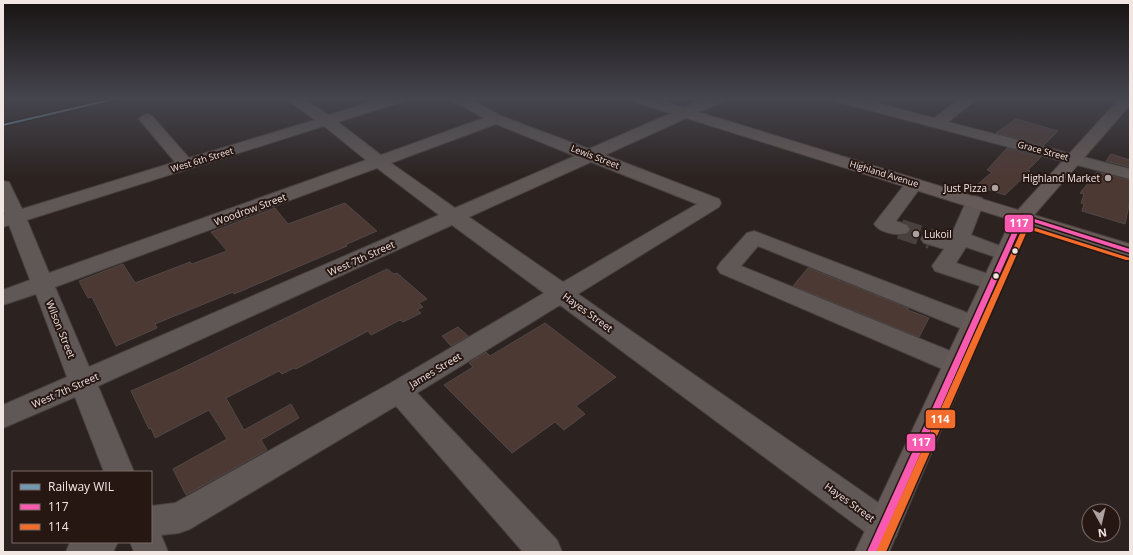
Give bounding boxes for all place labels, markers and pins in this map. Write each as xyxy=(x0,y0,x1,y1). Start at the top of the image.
place label: Highland Market xyxy=(1023,171,1100,185)
marker: Highland Market xyxy=(1103,173,1113,183)
place label: Just Pizza xyxy=(943,181,987,195)
marker: Just Pizza xyxy=(990,183,1000,193)
place label: Lukoil xyxy=(924,227,952,241)
marker: Lukoil xyxy=(911,229,921,239)
unlabelled marker xyxy=(1010,246,1020,256)
unlabelled marker xyxy=(991,271,1001,281)

